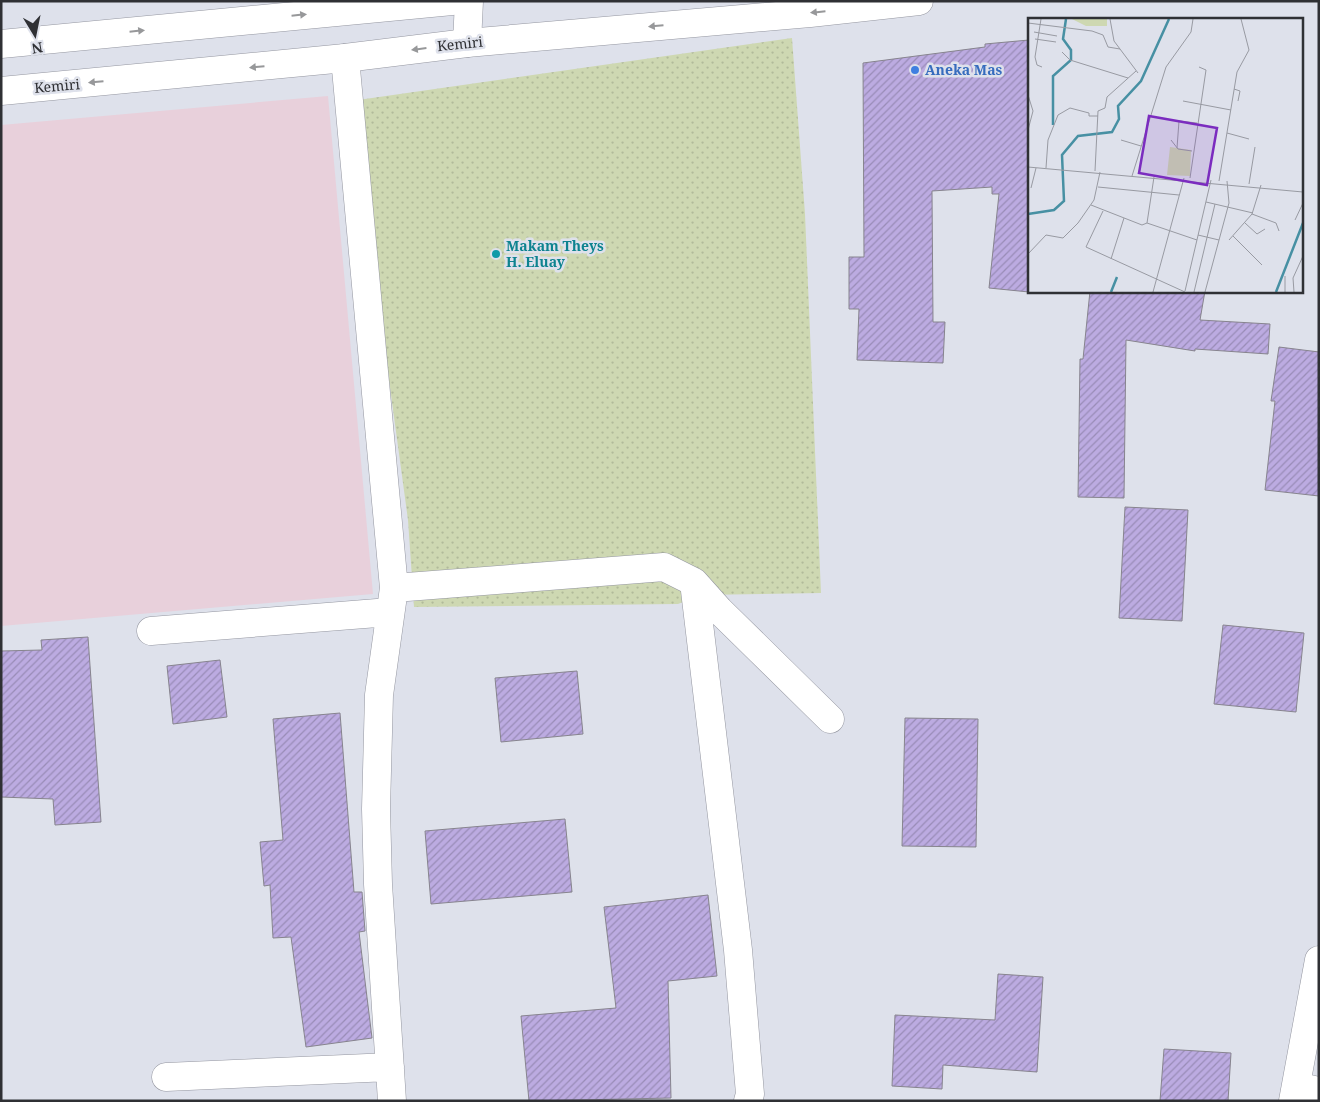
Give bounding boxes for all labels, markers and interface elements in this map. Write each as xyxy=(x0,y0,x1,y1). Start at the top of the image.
one-way arrow xyxy=(810,8,826,16)
north arrow xyxy=(10,10,60,60)
one-way arrow xyxy=(291,11,307,19)
inset map xyxy=(1028,18,1302,292)
one-way arrow xyxy=(648,23,664,31)
one-way arrow xyxy=(129,27,145,35)
street label: Kemiri xyxy=(436,32,484,55)
text: N xyxy=(30,38,44,59)
one-way arrow xyxy=(411,45,427,53)
place label: Aneka Mas xyxy=(925,60,1003,79)
one-way arrow xyxy=(249,63,265,71)
marker: Aneka Mas xyxy=(909,64,921,76)
street label: Kemiri xyxy=(33,74,81,97)
one-way arrow xyxy=(87,78,103,86)
place label: Makam Theys H. Eluay xyxy=(506,236,604,271)
marker: Makam Theys H. Eluay xyxy=(490,248,502,260)

